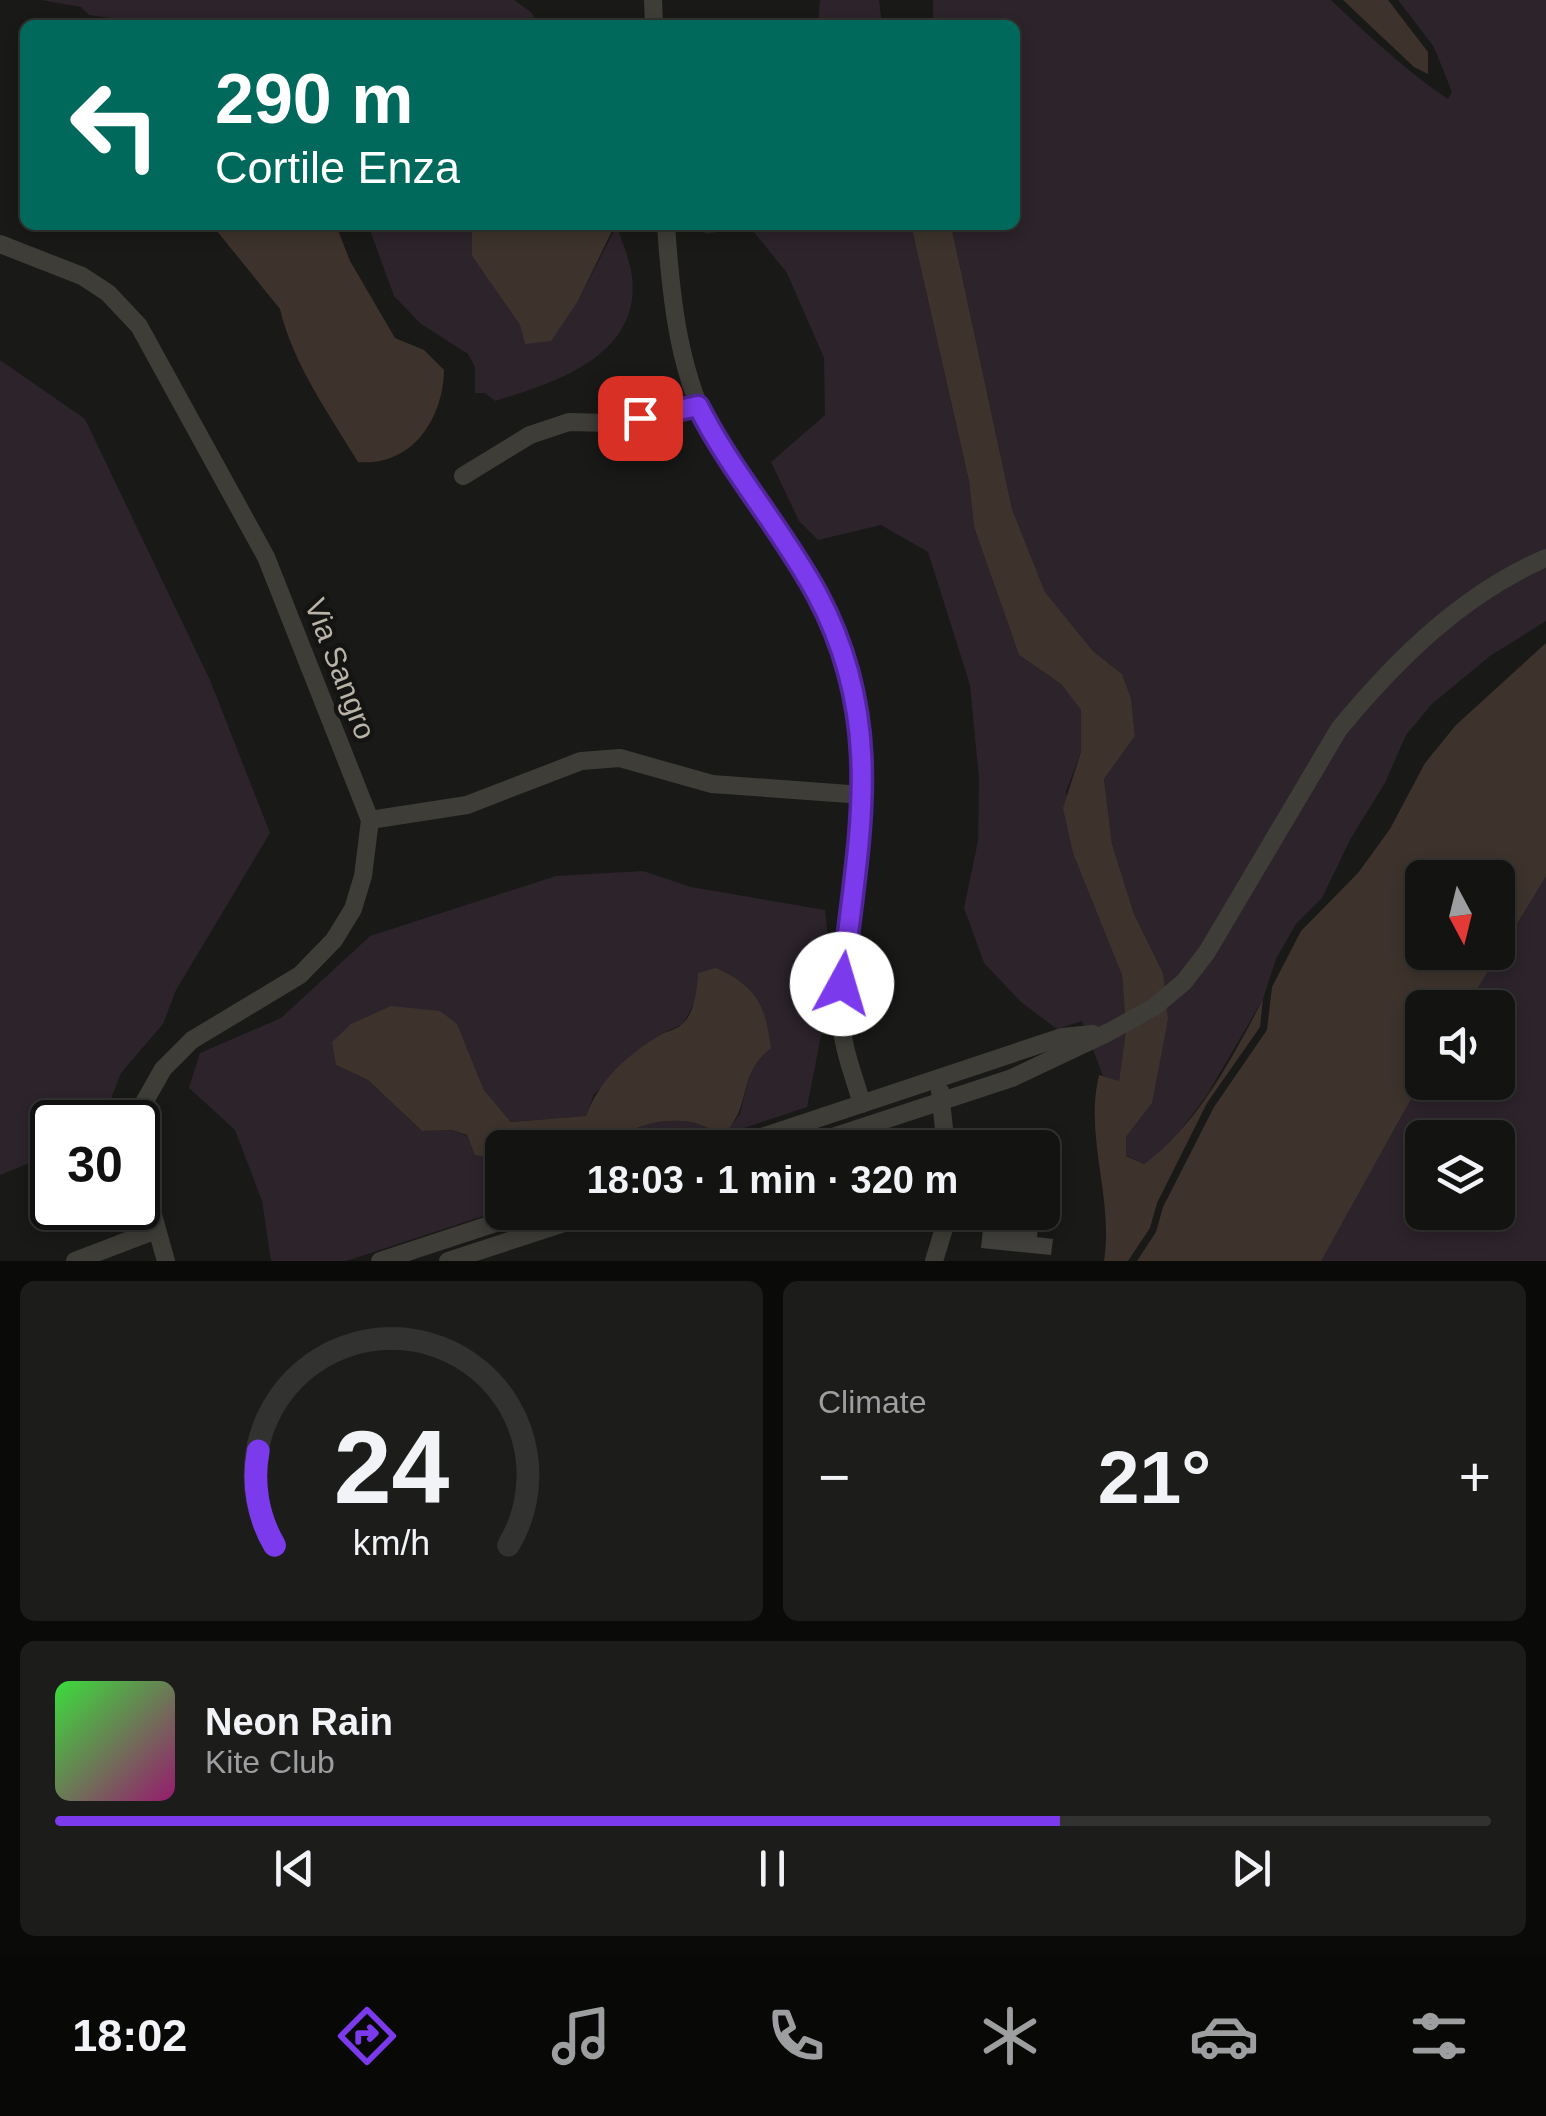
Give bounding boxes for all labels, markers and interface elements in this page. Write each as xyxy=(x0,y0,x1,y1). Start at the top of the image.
icon: left xyxy=(50,60,180,190)
text: 290 m xyxy=(215,60,413,138)
text: Cortile Enza xyxy=(215,142,460,193)
pin xyxy=(598,376,683,461)
icon: arrive xyxy=(613,391,668,446)
street label: Via Sangro xyxy=(299,594,382,744)
north arrow xyxy=(1405,860,1515,970)
map controls xyxy=(1405,860,1515,1230)
position arrow xyxy=(790,932,894,1036)
button: sound xyxy=(1405,990,1515,1100)
speed limit sign: 30 xyxy=(30,1100,160,1230)
button: layers xyxy=(1405,1120,1515,1230)
text: 18:03 · 1 min · 320 m xyxy=(587,1159,958,1201)
text: Climate xyxy=(818,1384,926,1420)
text: 24 xyxy=(334,1409,449,1525)
text: 21° xyxy=(1098,1435,1211,1519)
text: − xyxy=(818,1446,850,1508)
text: + xyxy=(1459,1446,1491,1508)
text: km/h xyxy=(353,1523,430,1563)
text: Neon Rain xyxy=(205,1701,393,1743)
text: Kite Club xyxy=(205,1744,335,1780)
icon: previous xyxy=(267,1841,322,1896)
icon: pause xyxy=(745,1841,800,1896)
icon: next xyxy=(1224,1841,1279,1896)
icon: directions xyxy=(332,2001,402,2071)
icon: music xyxy=(546,2001,616,2071)
icon: phone xyxy=(761,2001,831,2071)
icon: climate xyxy=(975,2001,1045,2071)
icon: car xyxy=(1189,2001,1259,2071)
icon: filters xyxy=(1404,2001,1474,2071)
text: 18:02 xyxy=(72,2010,187,2061)

